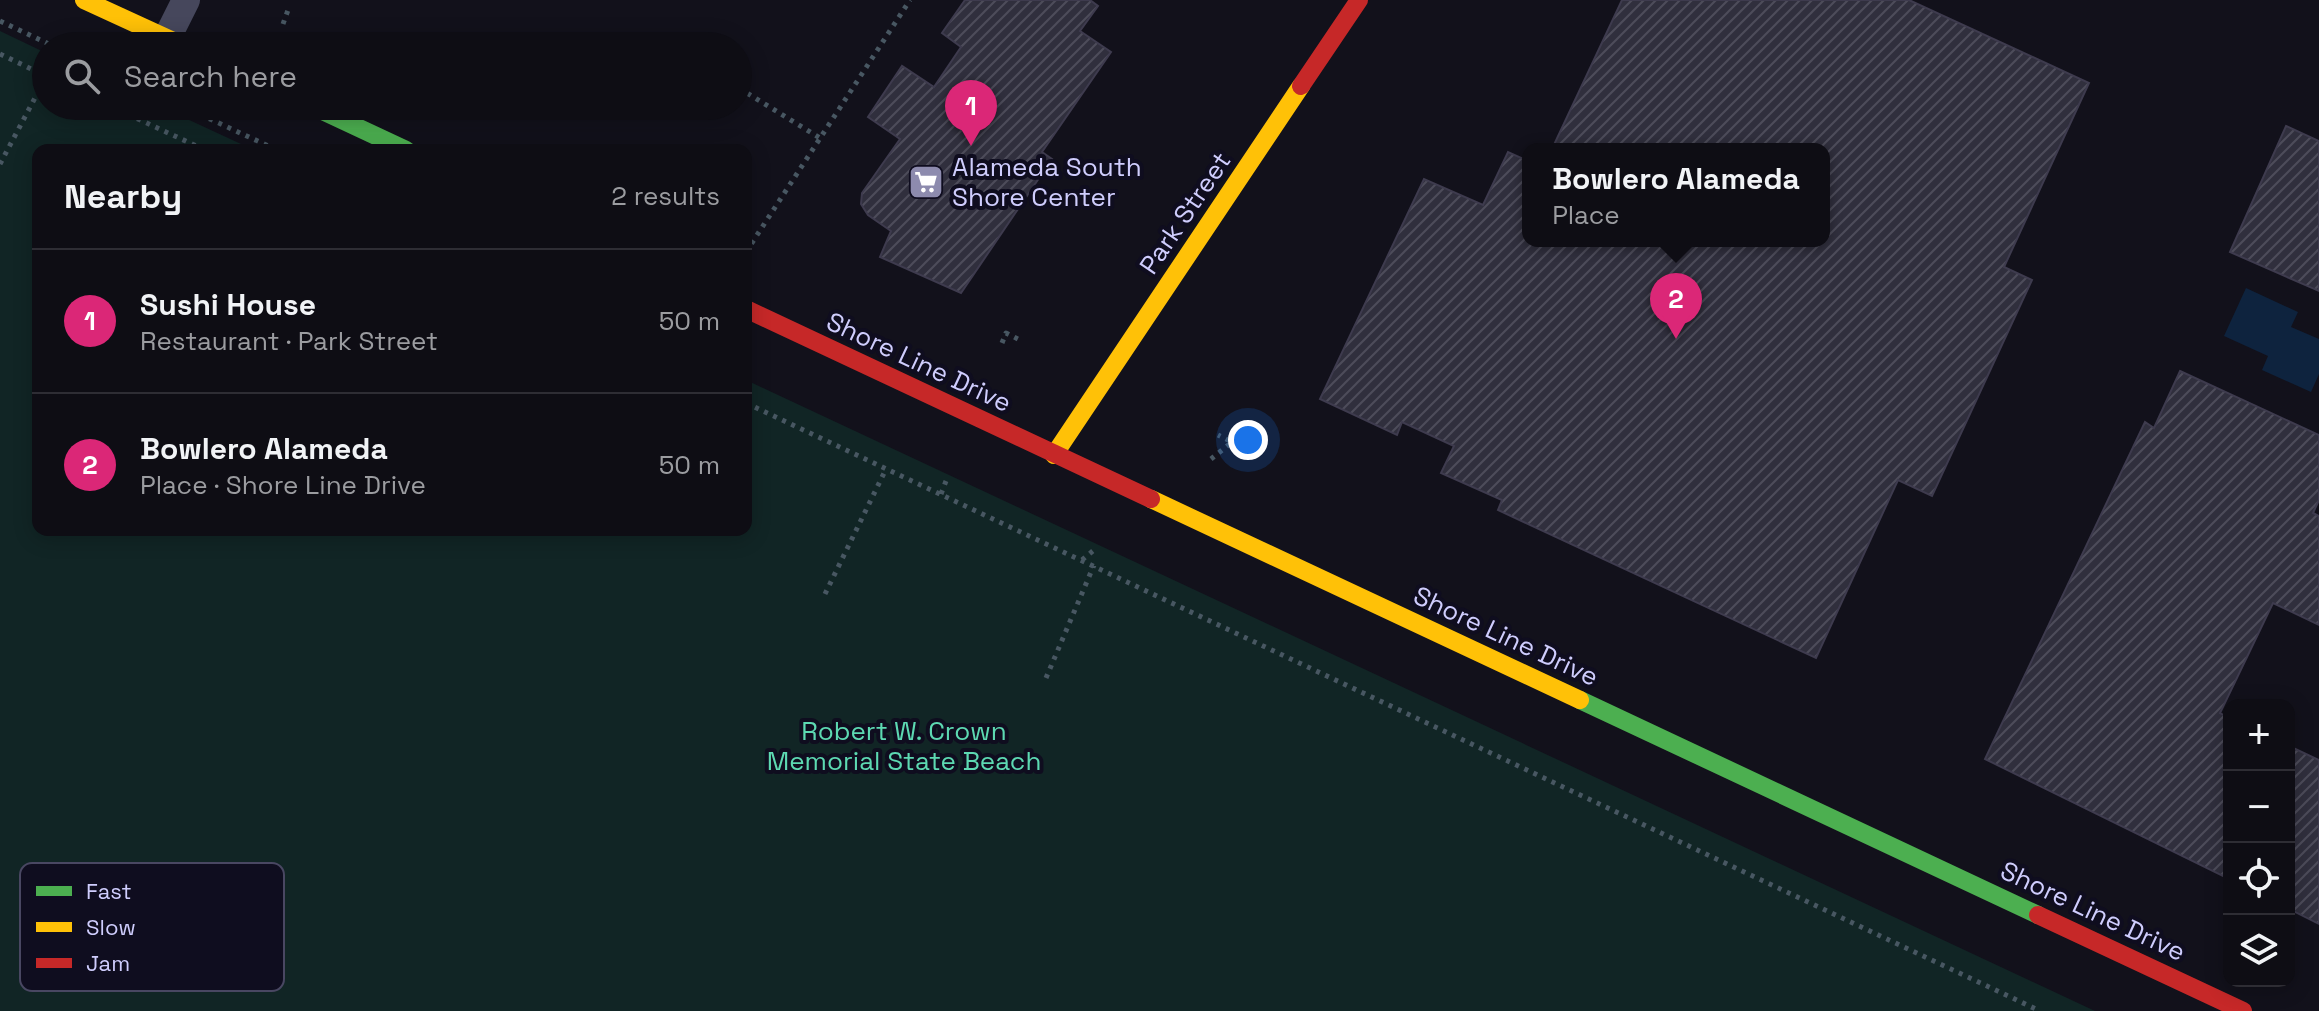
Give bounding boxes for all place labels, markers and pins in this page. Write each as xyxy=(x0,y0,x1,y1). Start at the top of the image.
pin: 1 xyxy=(945,80,997,146)
place label: Alameda South Shore Center xyxy=(952,150,1142,214)
supermarket icon: Alameda South Shore Center xyxy=(907,163,945,201)
pin: 2 xyxy=(1650,273,1702,339)

